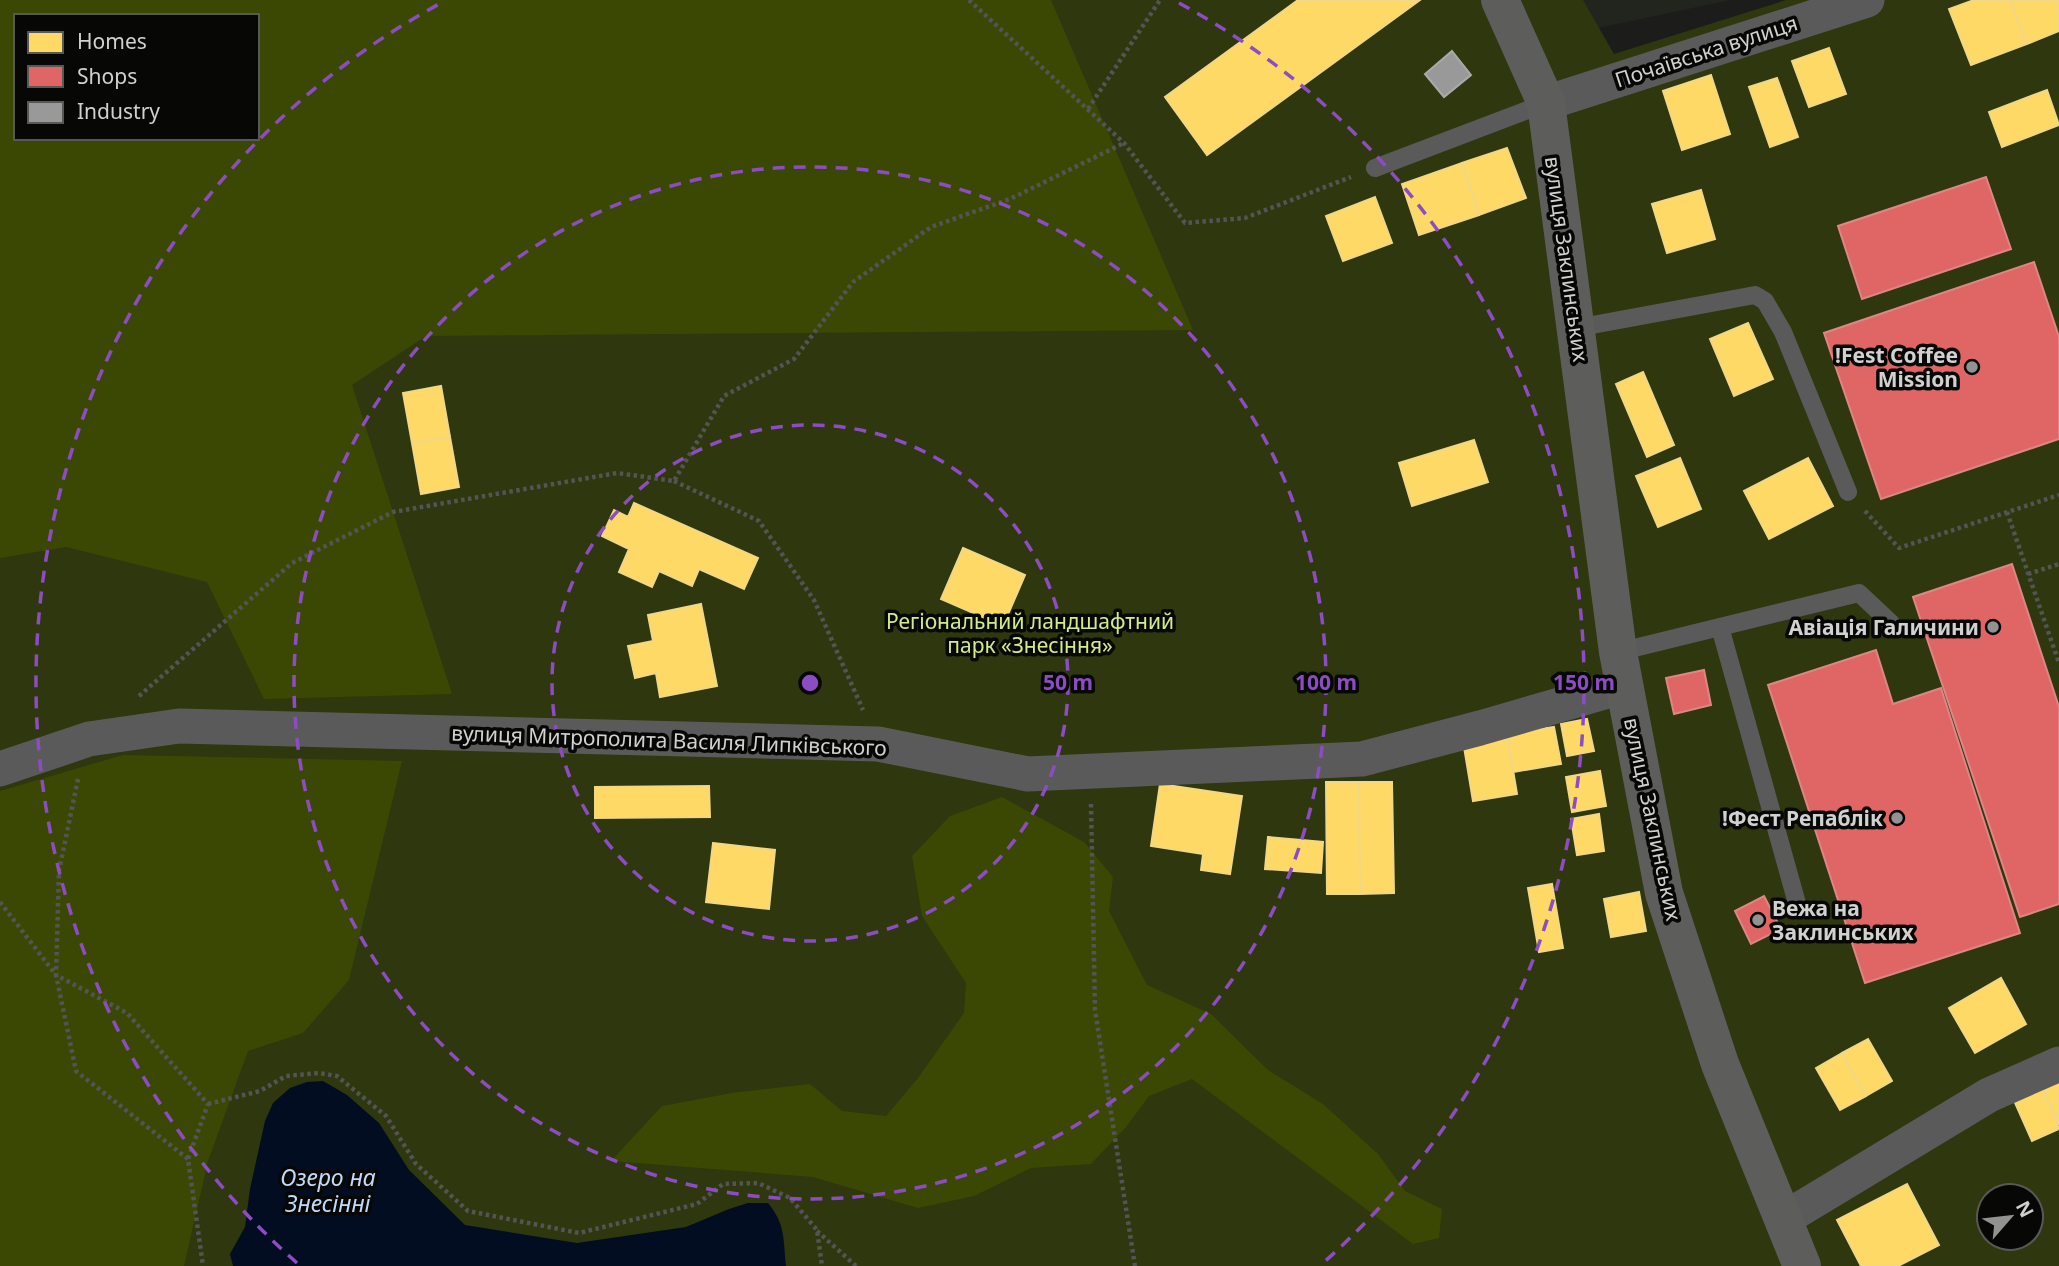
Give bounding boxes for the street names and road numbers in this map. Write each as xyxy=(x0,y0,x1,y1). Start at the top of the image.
street label: Почаївська вулиця xyxy=(1611,8,1801,94)
street label: вулиця Заклинських xyxy=(1539,155,1595,364)
street label: вулиця Заклинських xyxy=(1618,715,1688,923)
street label: вулиця Митрополита Василя Липківського xyxy=(451,718,887,762)

